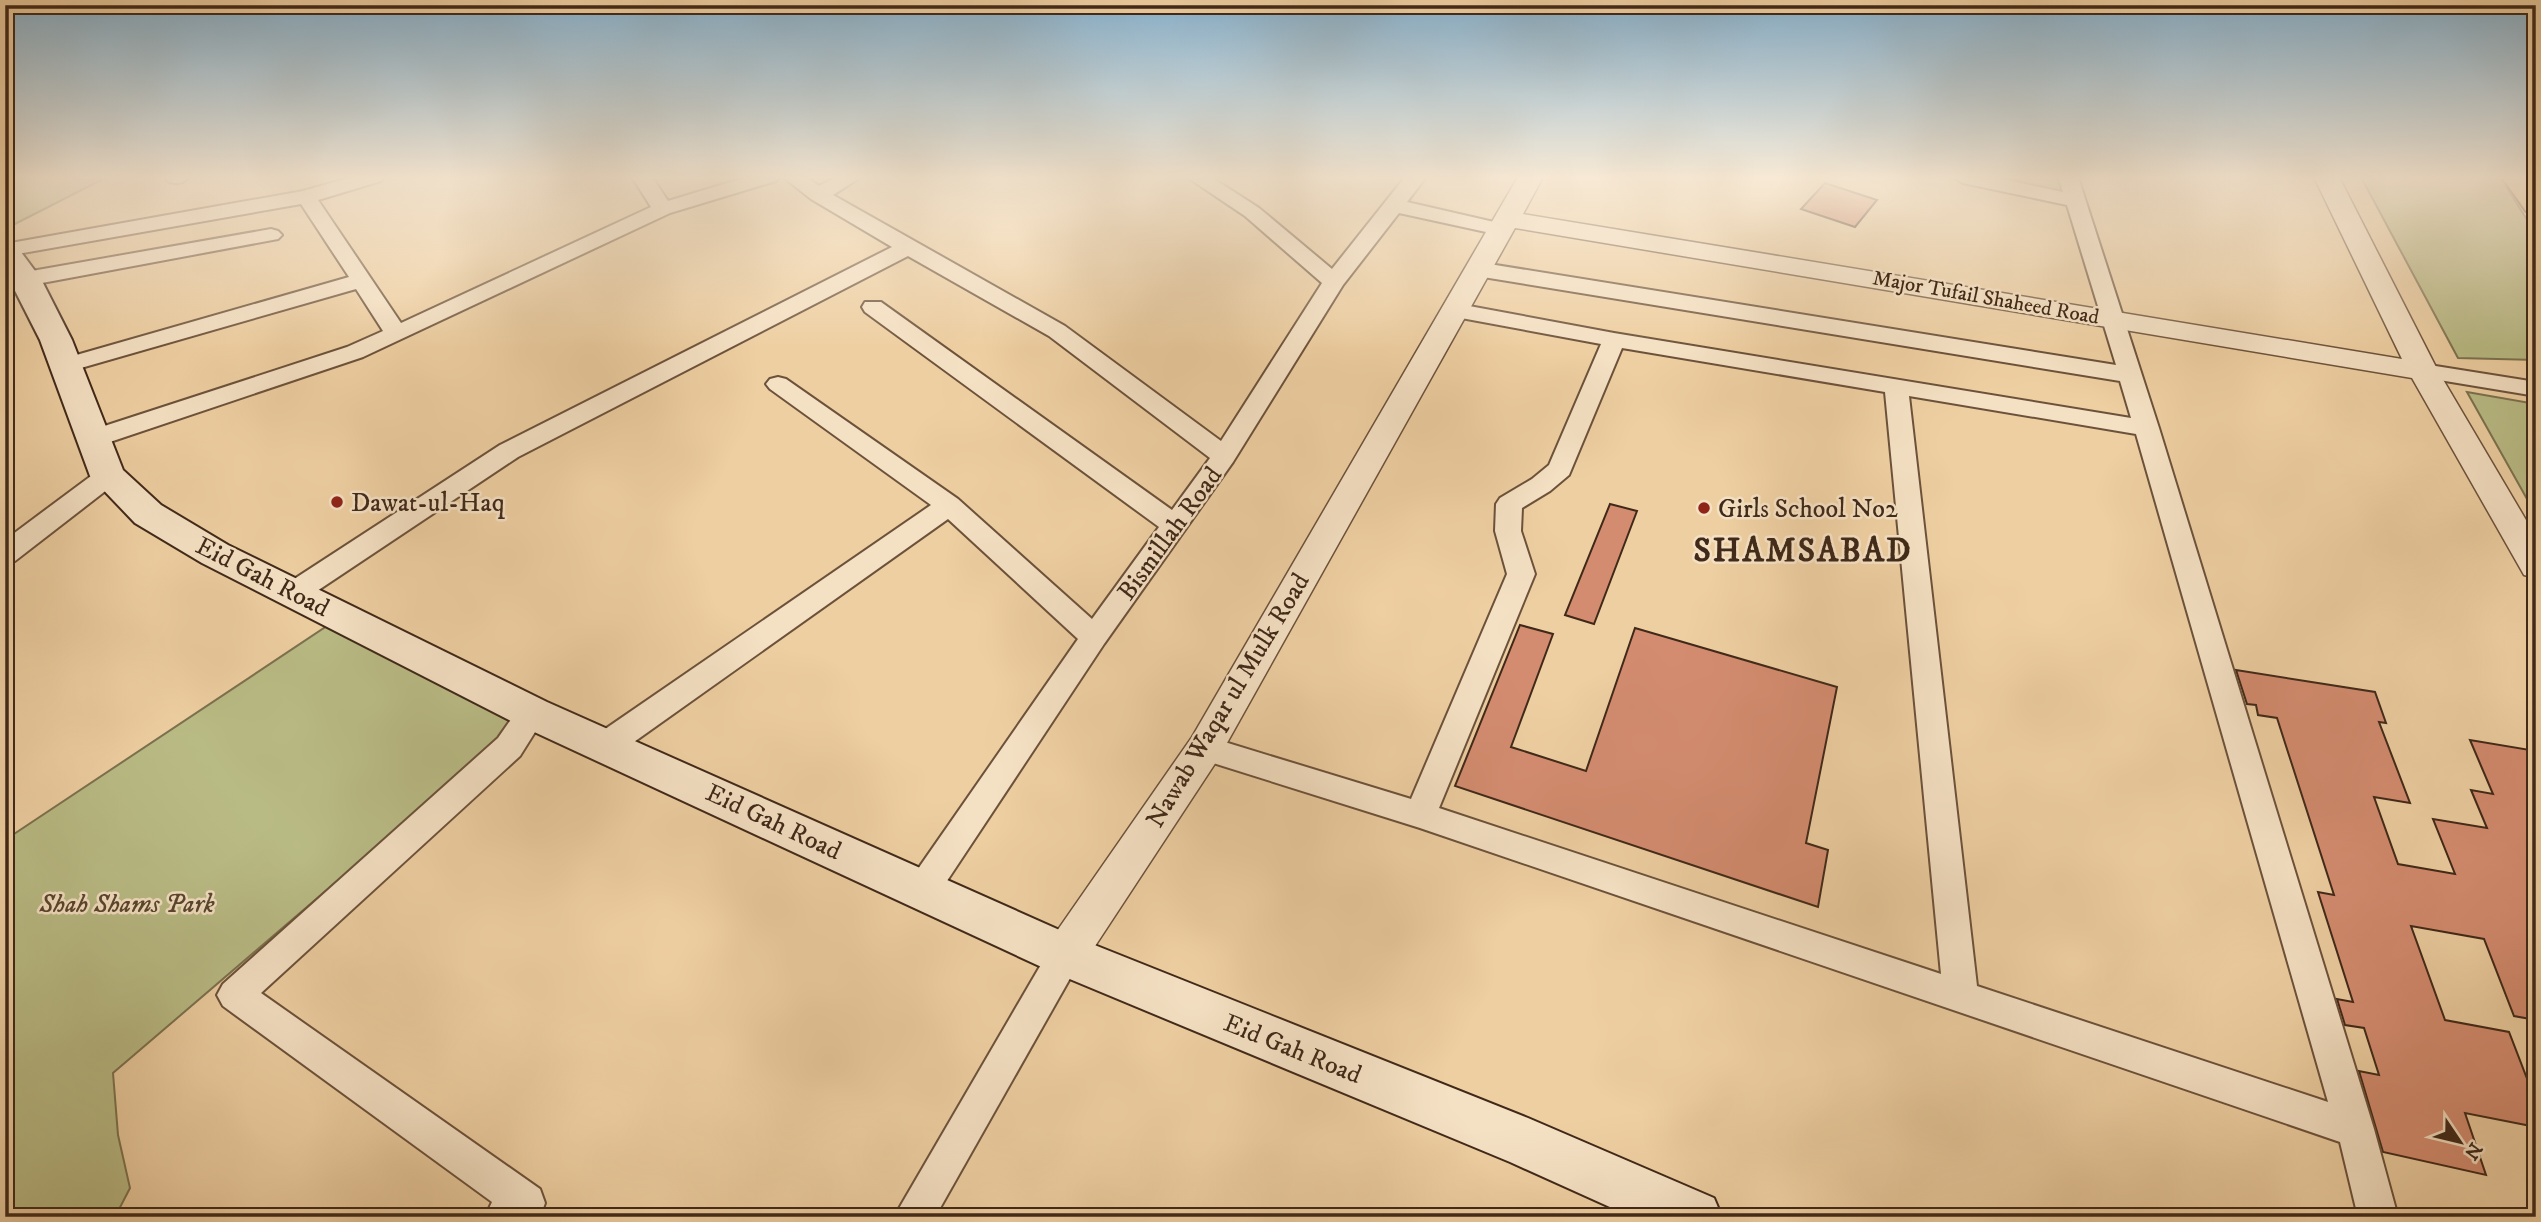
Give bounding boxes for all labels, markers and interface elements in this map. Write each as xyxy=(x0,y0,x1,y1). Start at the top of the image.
street label: Major Tufail Shaheed Road xyxy=(1870,265,2102,331)
street label: Bismillah Road xyxy=(1111,460,1230,607)
place label: Dawat-ul-Haq xyxy=(351,487,506,520)
place label: Girls School No2 xyxy=(1718,493,1898,526)
marker: Dawat-ul-Haq xyxy=(329,494,345,510)
marker: Girls School No2 xyxy=(1696,500,1712,516)
street label: Eid Gah Road xyxy=(190,530,335,625)
district label: SHAMSABAD xyxy=(1694,531,1913,572)
street label: Nawab Waqar ul Mulk Road xyxy=(1139,567,1318,834)
street label: Eid Gah Road xyxy=(700,777,846,868)
park label: Shah Shams Park xyxy=(38,888,215,921)
street label: Eid Gah Road xyxy=(1219,1007,1366,1092)
north arrow xyxy=(2426,1106,2496,1176)
text: N xyxy=(2459,1138,2487,1164)

